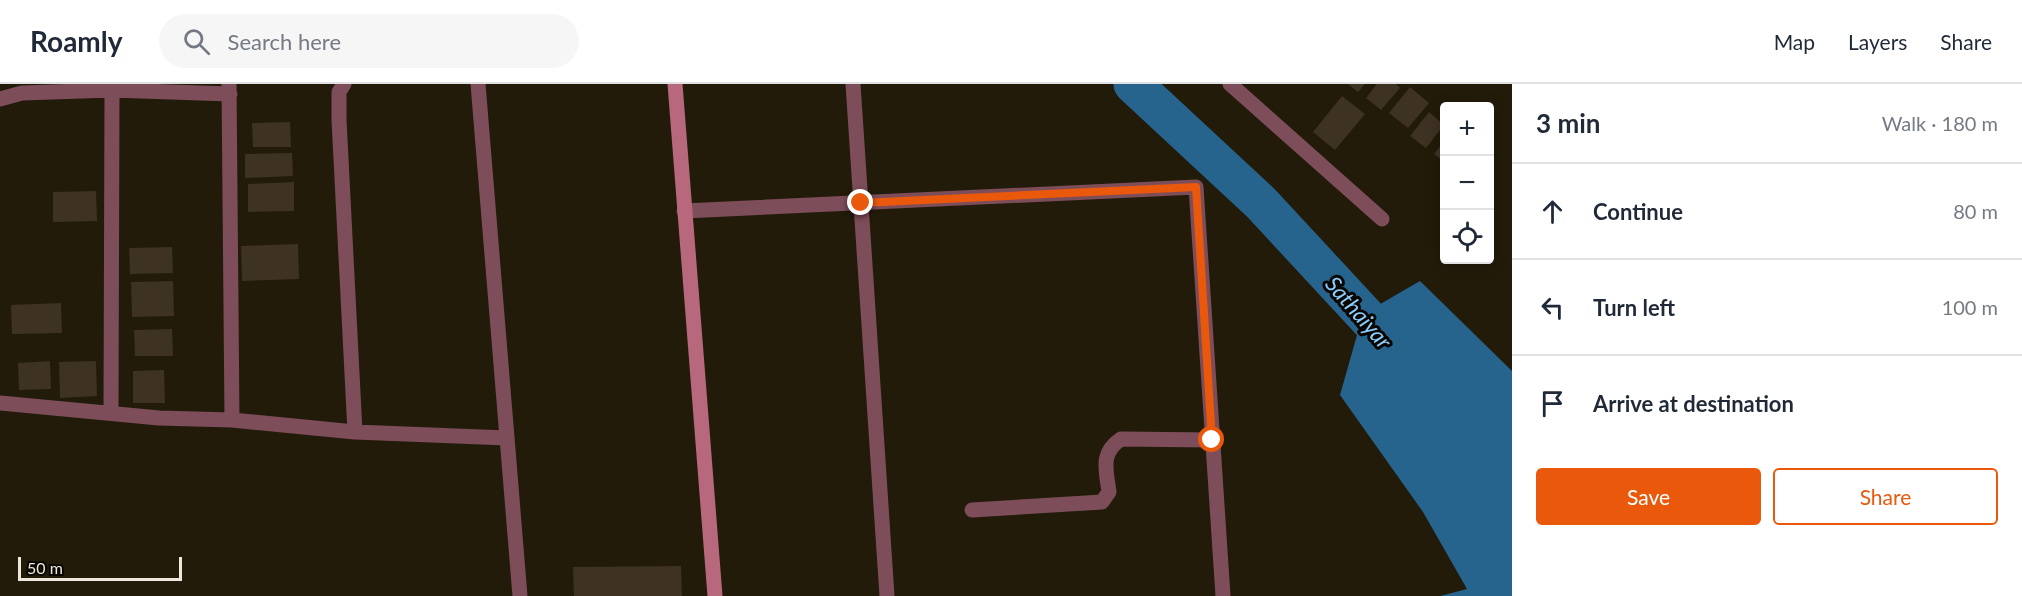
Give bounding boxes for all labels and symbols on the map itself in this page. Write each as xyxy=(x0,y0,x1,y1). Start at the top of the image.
route end xyxy=(847,189,873,215)
water label: Sathaiyar xyxy=(1320,270,1398,354)
route start xyxy=(1198,426,1224,452)
scale bar xyxy=(18,554,182,582)

